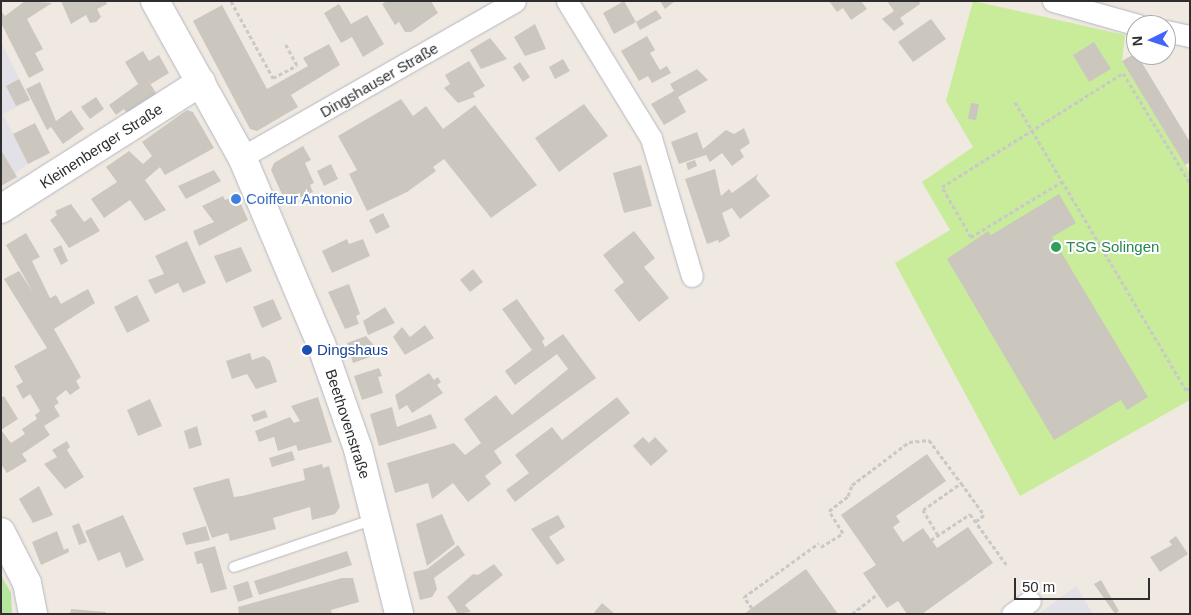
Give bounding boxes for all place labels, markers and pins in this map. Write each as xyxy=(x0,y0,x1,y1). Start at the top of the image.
place label: Coiffeur Antonio xyxy=(246,190,353,208)
marker: Coiffeur Antonio xyxy=(230,193,242,205)
place label: TSG Solingen xyxy=(1066,238,1159,256)
marker: TSG Solingen xyxy=(1050,241,1062,253)
place label: Dingshaus xyxy=(317,341,388,359)
marker: Dingshaus xyxy=(301,344,313,356)

